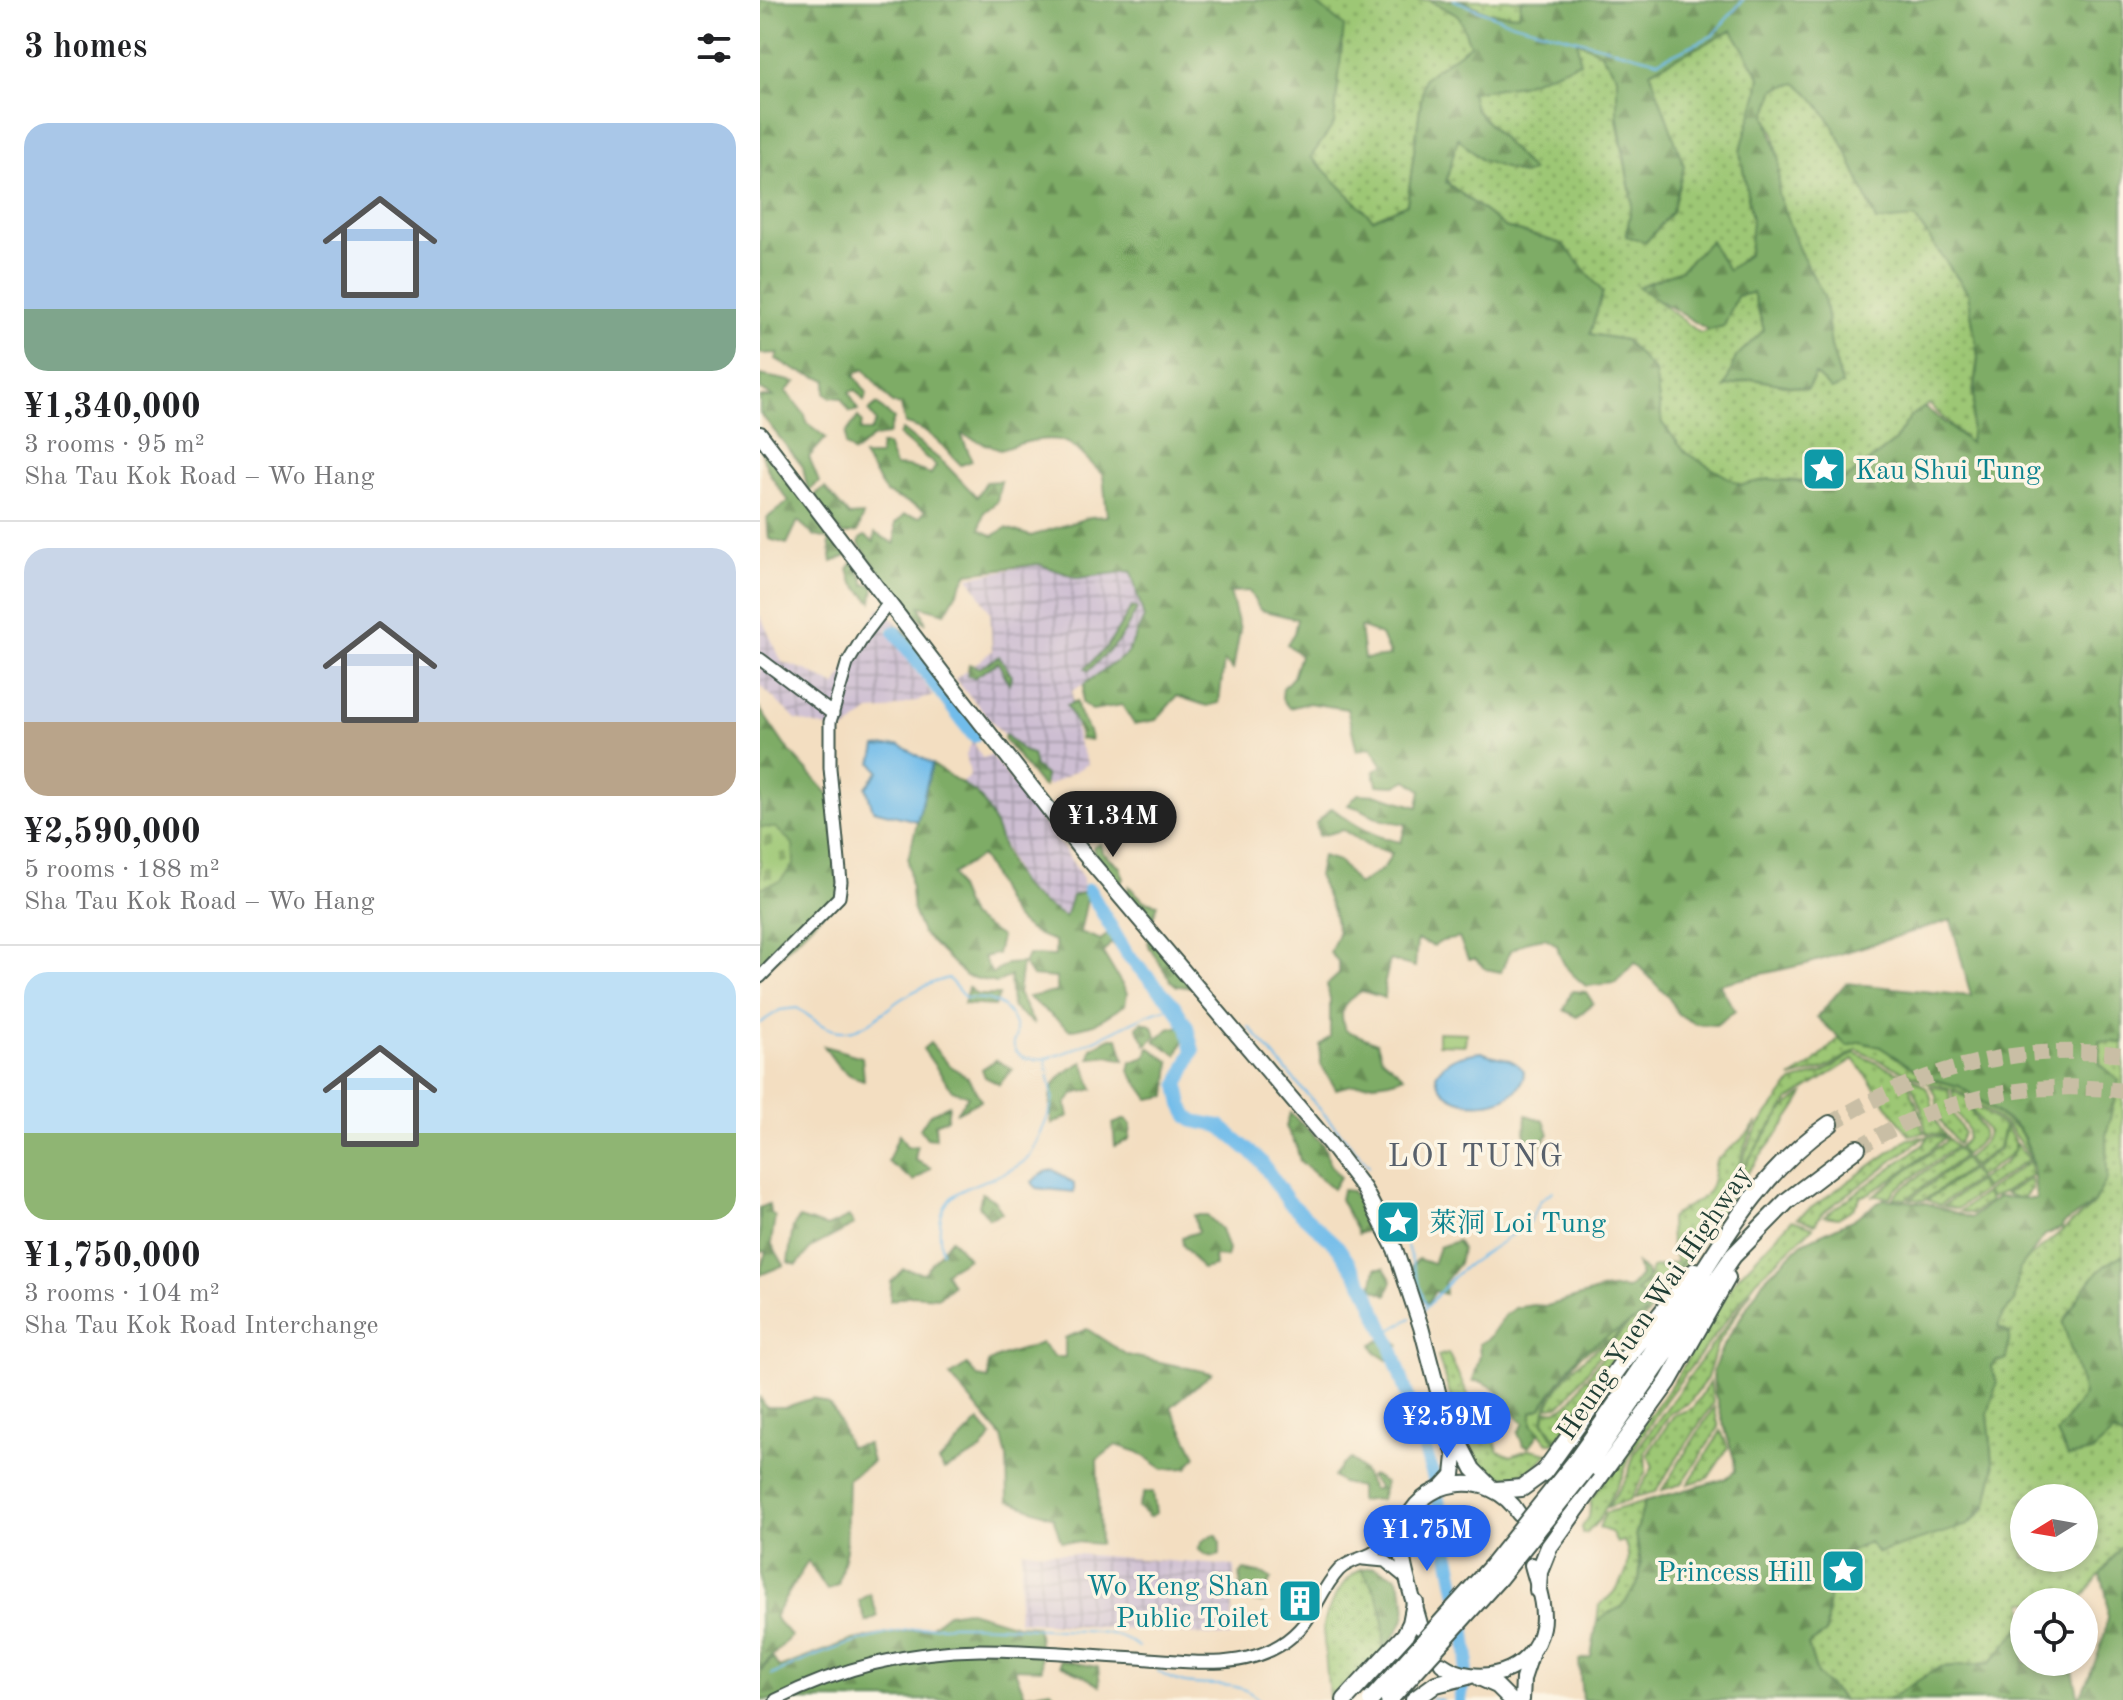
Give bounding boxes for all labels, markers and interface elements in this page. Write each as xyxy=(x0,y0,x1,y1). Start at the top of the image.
icon: filters xyxy=(692,26,736,70)
text: 3 homes xyxy=(24,31,147,65)
icon: home xyxy=(308,175,452,319)
text: ¥1,340,000 xyxy=(24,391,201,425)
text: 3 rooms · 95 m² xyxy=(24,432,205,458)
place icon: Kau Shui Tung xyxy=(1800,445,1848,493)
place label: Kau Shui Tung xyxy=(1855,458,2041,486)
text: Sha Tau Kok Road – Wo Hang xyxy=(24,464,374,490)
icon: home xyxy=(308,600,452,744)
pin: ¥1.34M xyxy=(1048,791,1178,859)
text: ¥1.34M xyxy=(1068,804,1158,830)
text: ¥2,590,000 xyxy=(24,816,201,850)
text: 5 rooms · 188 m² xyxy=(24,857,220,883)
text: Sha Tau Kok Road – Wo Hang xyxy=(24,889,374,915)
icon: home xyxy=(308,1024,452,1168)
district label: LOI TUNG xyxy=(1388,1142,1564,1174)
street label: Heung Yuen Wai Highway xyxy=(1553,1161,1758,1446)
place icon: 萊洞 Loi Tung xyxy=(1374,1198,1422,1246)
place label: 萊洞 Loi Tung xyxy=(1429,1208,1606,1239)
text: ¥1,750,000 xyxy=(24,1240,201,1274)
text: 3 rooms · 104 m² xyxy=(24,1281,220,1307)
text: Sha Tau Kok Road Interchange xyxy=(24,1313,379,1339)
pin: ¥2.59M xyxy=(1382,1392,1512,1460)
text: ¥2.59M xyxy=(1402,1405,1492,1431)
north arrow xyxy=(2010,1484,2098,1572)
map controls xyxy=(2010,1484,2098,1676)
pin: ¥1.75M xyxy=(1362,1505,1492,1573)
text: ¥1.75M xyxy=(1382,1518,1472,1544)
place icon: Princess Hill xyxy=(1819,1547,1867,1595)
place label: Princess Hill xyxy=(1657,1560,1812,1588)
place label: Wo Keng Shan Public Toilet xyxy=(1086,1574,1269,1634)
building icon: Wo Keng Shan Public Toilet xyxy=(1276,1577,1324,1625)
button: locate xyxy=(2010,1588,2098,1676)

